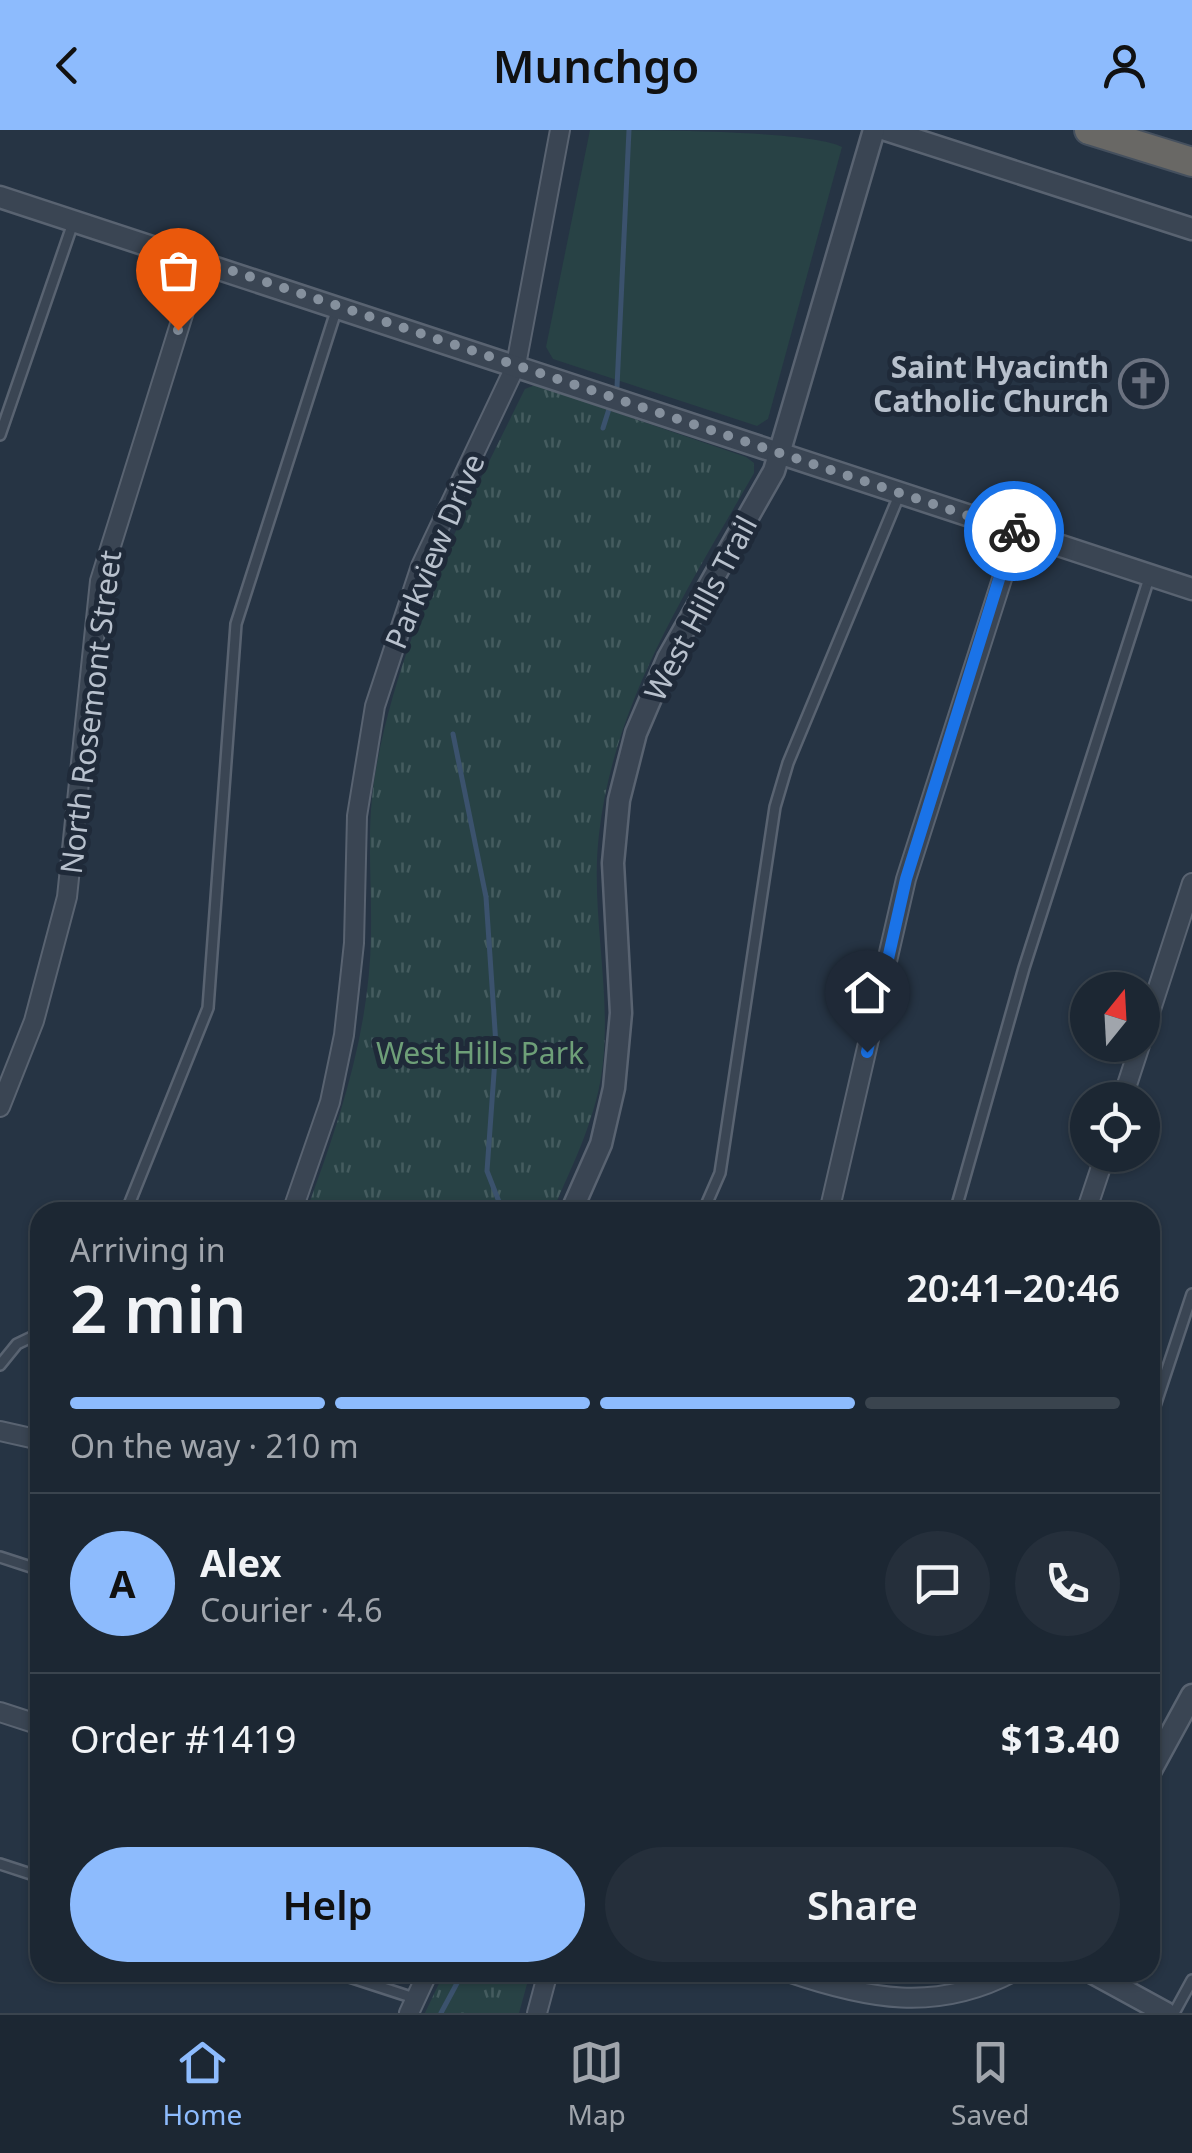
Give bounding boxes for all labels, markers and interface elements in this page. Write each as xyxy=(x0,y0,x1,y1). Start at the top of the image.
text: Munchgo xyxy=(493,35,699,96)
icon: back xyxy=(40,38,95,93)
icon: person xyxy=(1097,38,1152,93)
pin xyxy=(136,228,221,331)
icon: bag xyxy=(151,243,206,298)
place label: Saint Hyacinth Catholic Church xyxy=(873,346,1109,421)
church icon: Saint Hyacinth Catholic Church xyxy=(1118,357,1170,409)
street label: Parkview Drive xyxy=(374,447,494,655)
courier xyxy=(964,481,1064,581)
icon: bike xyxy=(987,504,1042,559)
street label: West Hills Trail xyxy=(634,508,766,708)
street label: North Rosemont Street xyxy=(50,548,130,876)
pin xyxy=(825,950,910,1053)
icon: home xyxy=(840,965,895,1020)
north arrow xyxy=(1070,972,1160,1062)
map controls xyxy=(1070,972,1160,1172)
park label: West Hills Park xyxy=(376,1032,584,1073)
button: locate xyxy=(1070,1082,1160,1172)
text: Arriving in xyxy=(70,1228,225,1271)
text: 20:41–20:46 xyxy=(906,1261,1120,1313)
text: 2 min xyxy=(70,1264,246,1352)
text: On the way · 210 m xyxy=(70,1424,359,1467)
button: chat xyxy=(885,1531,990,1636)
button: phone xyxy=(1015,1531,1120,1636)
text: Alex xyxy=(200,1536,282,1588)
text: A xyxy=(109,1557,136,1609)
text: Courier · 4.6 xyxy=(200,1588,383,1631)
text: Order #1419 xyxy=(70,1712,296,1764)
text: $13.40 xyxy=(1001,1712,1120,1764)
button: Help xyxy=(70,1847,585,1962)
button: Share xyxy=(605,1847,1120,1962)
tab: Home xyxy=(163,2035,242,2133)
tab: Map xyxy=(568,2035,626,2133)
tab: Saved xyxy=(951,2035,1029,2133)

